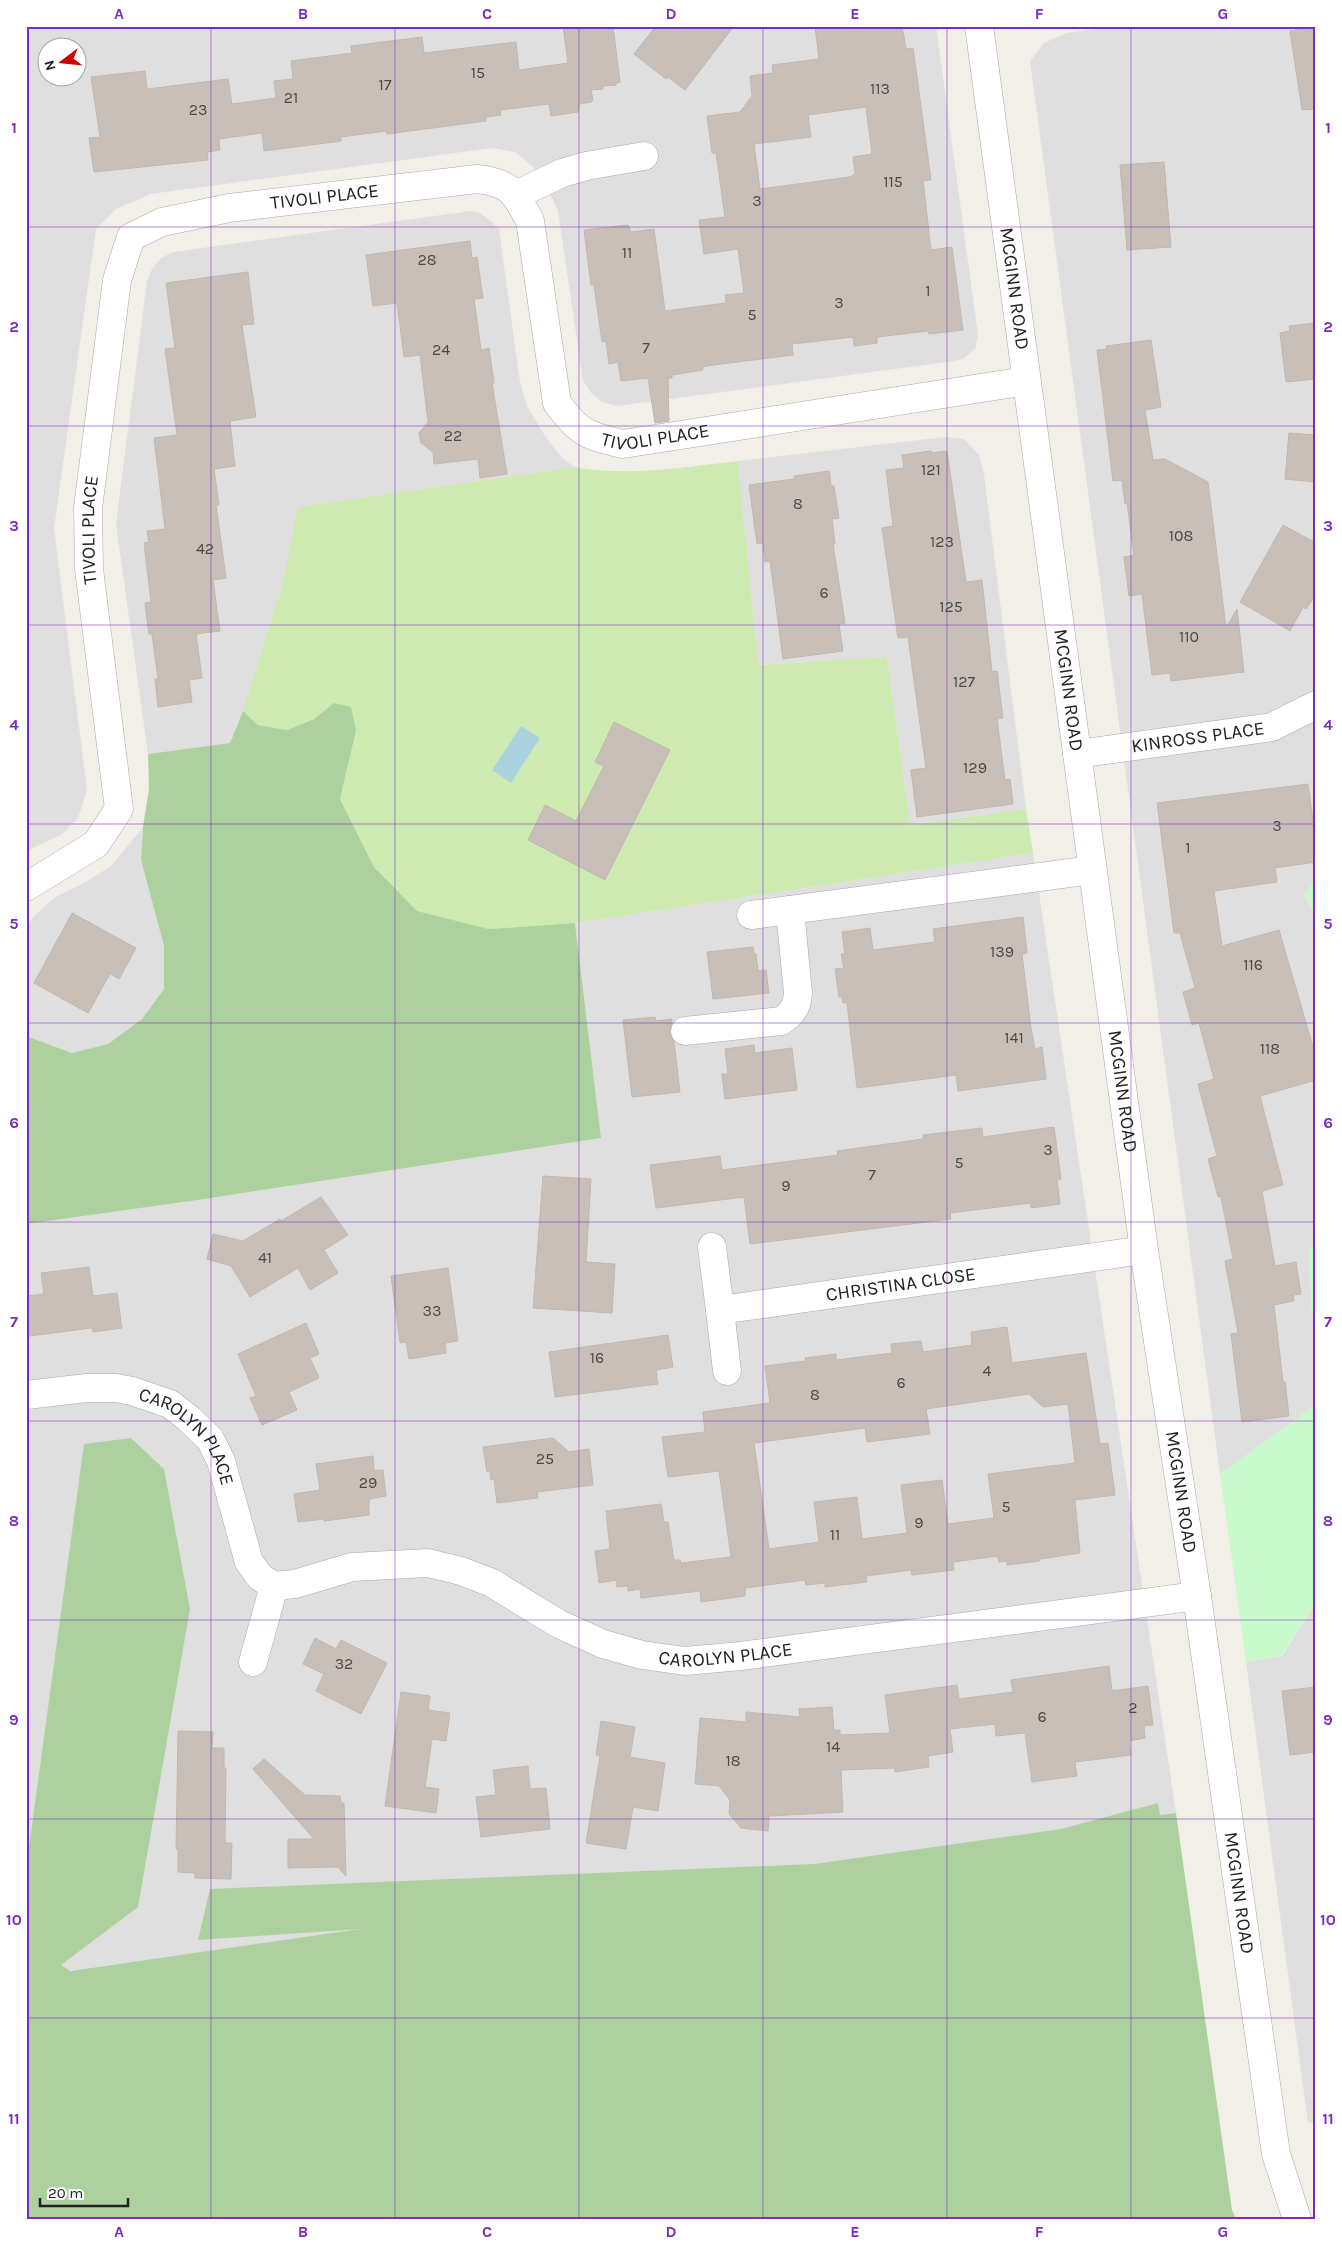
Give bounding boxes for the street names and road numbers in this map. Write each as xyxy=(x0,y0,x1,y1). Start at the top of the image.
street label: TIVOLI PLACE xyxy=(269,180,380,214)
street label: MCGINN ROAD xyxy=(995,226,1034,351)
street label: TIVOLI PLACE xyxy=(599,420,711,456)
street label: TIVOLI PLACE xyxy=(77,474,103,586)
street label: MCGINN ROAD xyxy=(1049,627,1088,753)
street label: KINROSS PLACE xyxy=(1130,717,1266,757)
street label: MCGINN ROAD xyxy=(1103,1029,1142,1154)
street label: CHRISTINA CLOSE xyxy=(824,1263,977,1306)
street label: CAROLYN PLACE xyxy=(136,1383,238,1488)
street label: MCGINN ROAD xyxy=(1161,1430,1201,1555)
street label: CAROLYN PLACE xyxy=(657,1638,794,1672)
street label: MCGINN ROAD xyxy=(1219,1830,1259,1955)

